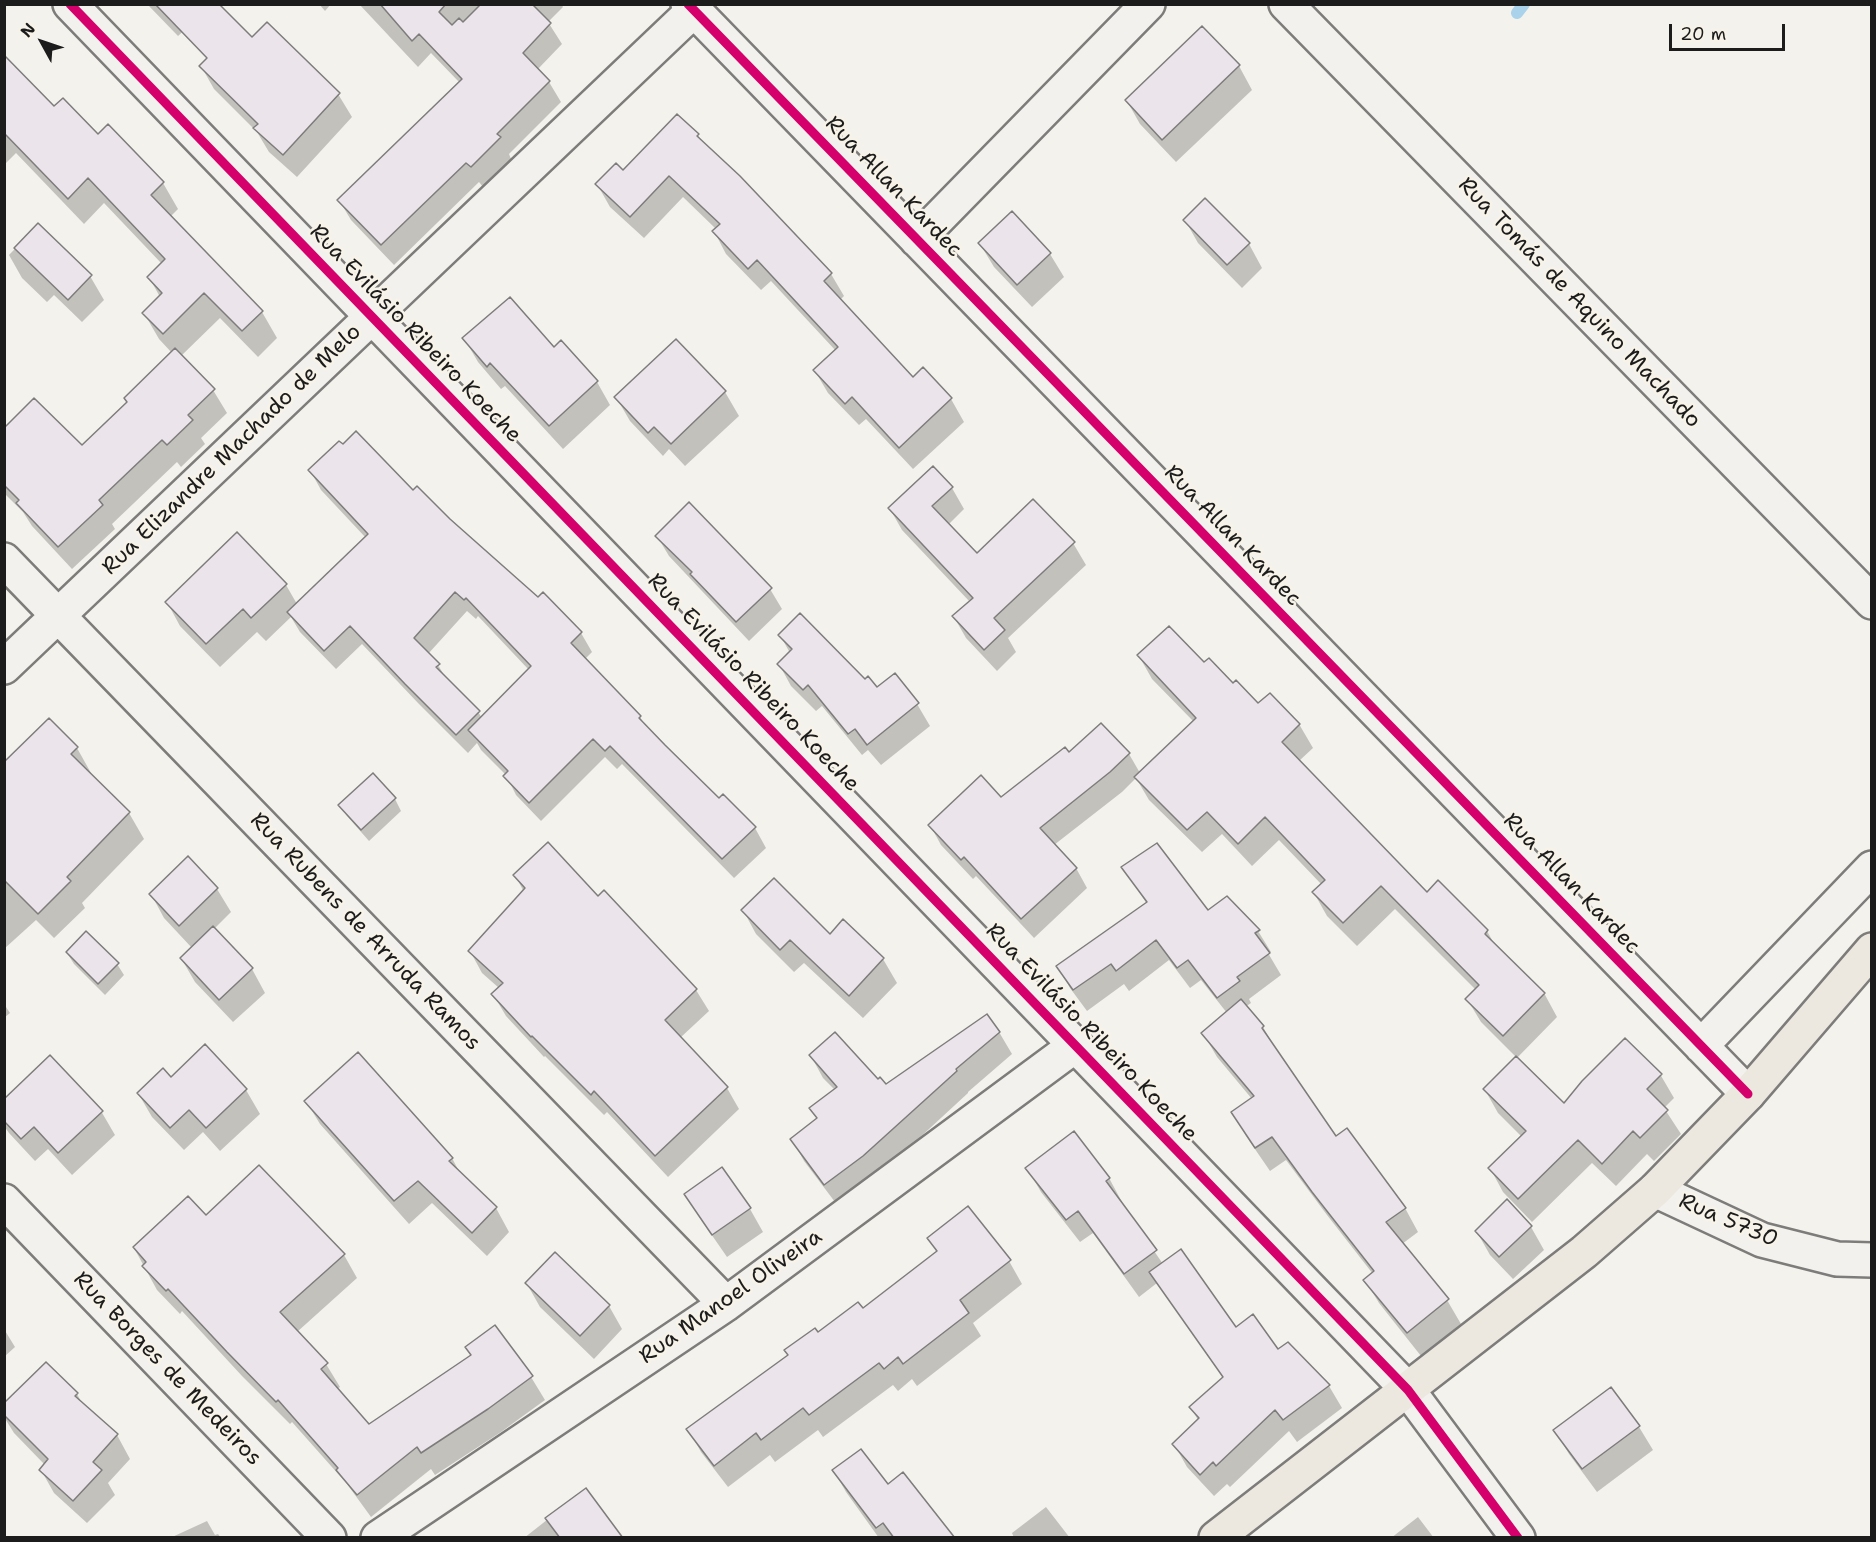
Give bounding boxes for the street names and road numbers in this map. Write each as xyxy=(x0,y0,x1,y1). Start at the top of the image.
street label: Rua Allan Kardec xyxy=(819,111,967,263)
street label: Rua Tomás de Aquino Machado xyxy=(1452,172,1706,434)
street label: Rua Evilásio Ribeiro Koeche xyxy=(304,219,526,449)
street label: Rua Elizandre Machado de Melo xyxy=(97,319,367,581)
street label: Rua Allan Kardec xyxy=(1158,460,1306,612)
street label: Rua Evilásio Ribeiro Koeche xyxy=(642,568,864,798)
street label: Rua Rubens de Arruda Ramos xyxy=(244,808,486,1056)
street label: Rua Allan Kardec xyxy=(1497,808,1645,960)
street label: Rua Evilásio Ribeiro Koeche xyxy=(980,918,1202,1148)
street label: Rua 5730 xyxy=(1675,1188,1781,1254)
street label: Rua Manoel Oliveira xyxy=(635,1224,827,1370)
street label: Rua Borges de Medeiros xyxy=(67,1267,267,1471)

